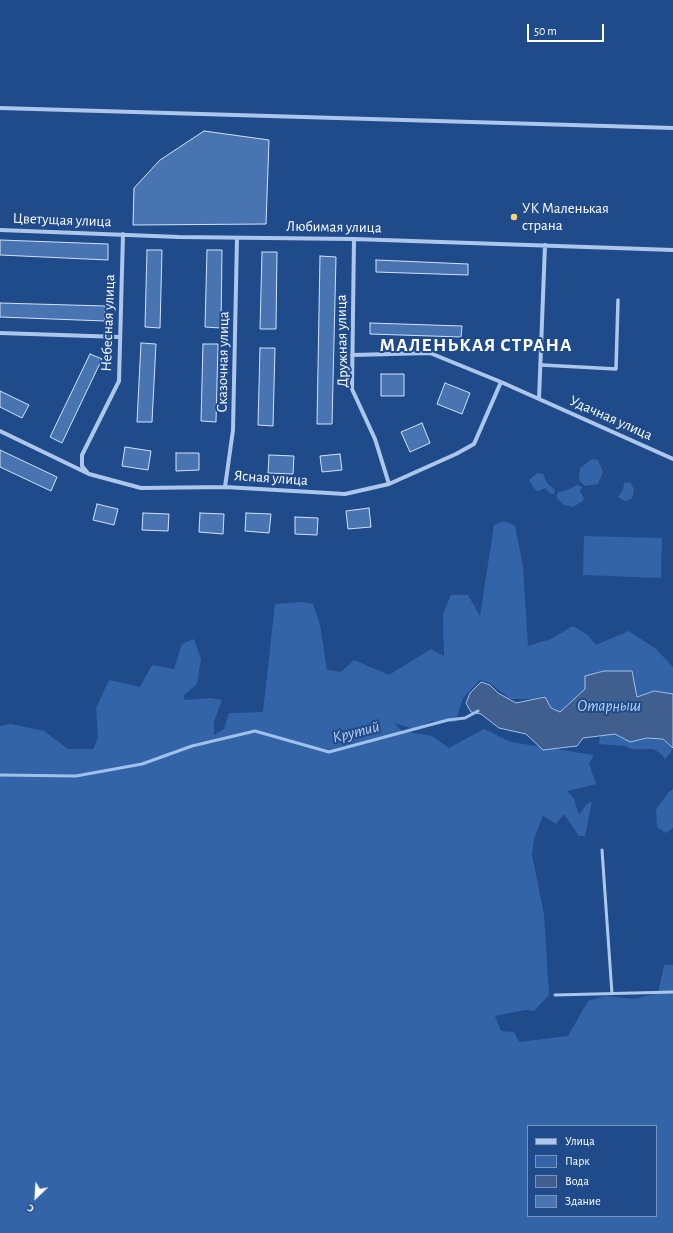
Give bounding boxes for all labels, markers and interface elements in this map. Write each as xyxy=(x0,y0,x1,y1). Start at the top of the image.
scale bar xyxy=(529,16,606,42)
text: 50 m xyxy=(534,25,557,37)
place label: УК Маленькая страна xyxy=(522,199,609,234)
street label: Цветущая улица xyxy=(12,209,112,231)
marker: УК Маленькая страна xyxy=(509,212,519,222)
street label: Любимая улица xyxy=(286,217,382,237)
street label: Небесная улица xyxy=(97,274,119,372)
street label: Дружная улица xyxy=(332,294,352,388)
street label: Сказочная улица xyxy=(213,311,233,413)
district label: МАЛЕНЬКАЯ СТРАНА xyxy=(380,334,572,356)
street label: Удачная улица xyxy=(567,392,655,444)
street label: Ясная улица xyxy=(233,466,309,490)
water label: Отарныш xyxy=(577,696,641,716)
water label: Крутий xyxy=(331,717,381,747)
legend xyxy=(527,1125,657,1217)
text: Улица xyxy=(565,1135,595,1147)
text: Парк xyxy=(565,1155,590,1167)
text: Вода xyxy=(565,1175,589,1187)
north arrow xyxy=(16,1177,56,1217)
text: Здание xyxy=(565,1195,601,1207)
text: С xyxy=(26,1202,36,1215)

